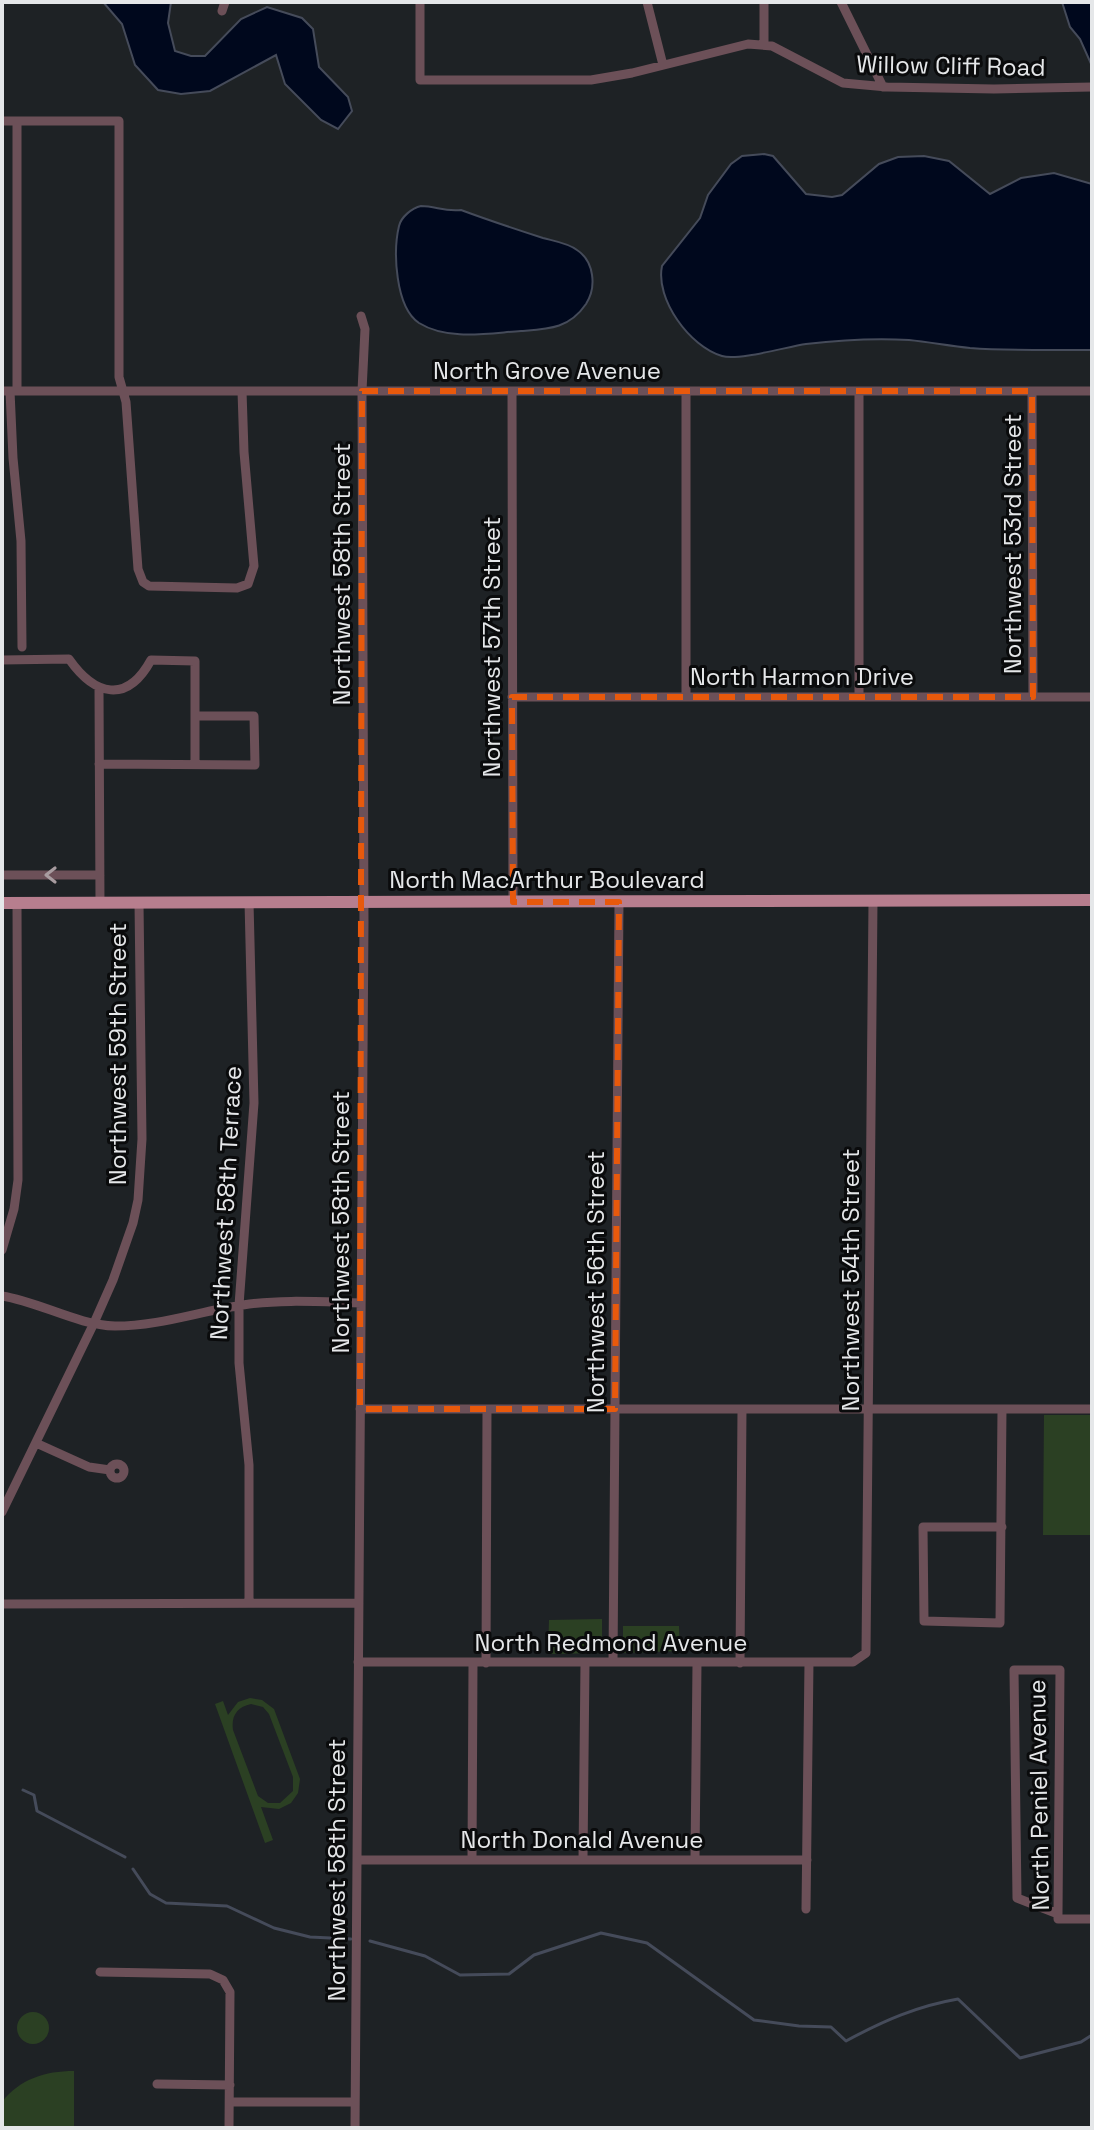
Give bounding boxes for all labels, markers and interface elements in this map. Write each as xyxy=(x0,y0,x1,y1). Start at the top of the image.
street label: Willow Cliff Road xyxy=(856,48,1046,83)
street label: North Grove Avenue xyxy=(433,355,661,386)
street label: Northwest 53rd Street xyxy=(997,414,1028,674)
street label: Northwest 58th Street xyxy=(326,443,357,705)
street label: Northwest 57th Street xyxy=(476,516,507,778)
street label: North Harmon Drive xyxy=(690,661,914,692)
street label: North MacArthur Boulevard xyxy=(389,864,705,895)
one-way arrow xyxy=(44,866,57,884)
street label: Northwest 59th Street xyxy=(102,923,133,1185)
street label: Northwest 58th Terrace xyxy=(203,1065,248,1341)
street label: Northwest 58th Street xyxy=(325,1091,356,1353)
street label: Northwest 54th Street xyxy=(835,1149,866,1411)
street label: Northwest 56th Street xyxy=(580,1151,611,1413)
street label: North Redmond Avenue xyxy=(475,1627,747,1658)
street label: North Peniel Avenue xyxy=(1021,1679,1056,1911)
street label: Northwest 58th Street xyxy=(321,1739,352,2001)
street label: North Donald Avenue xyxy=(461,1824,703,1855)

